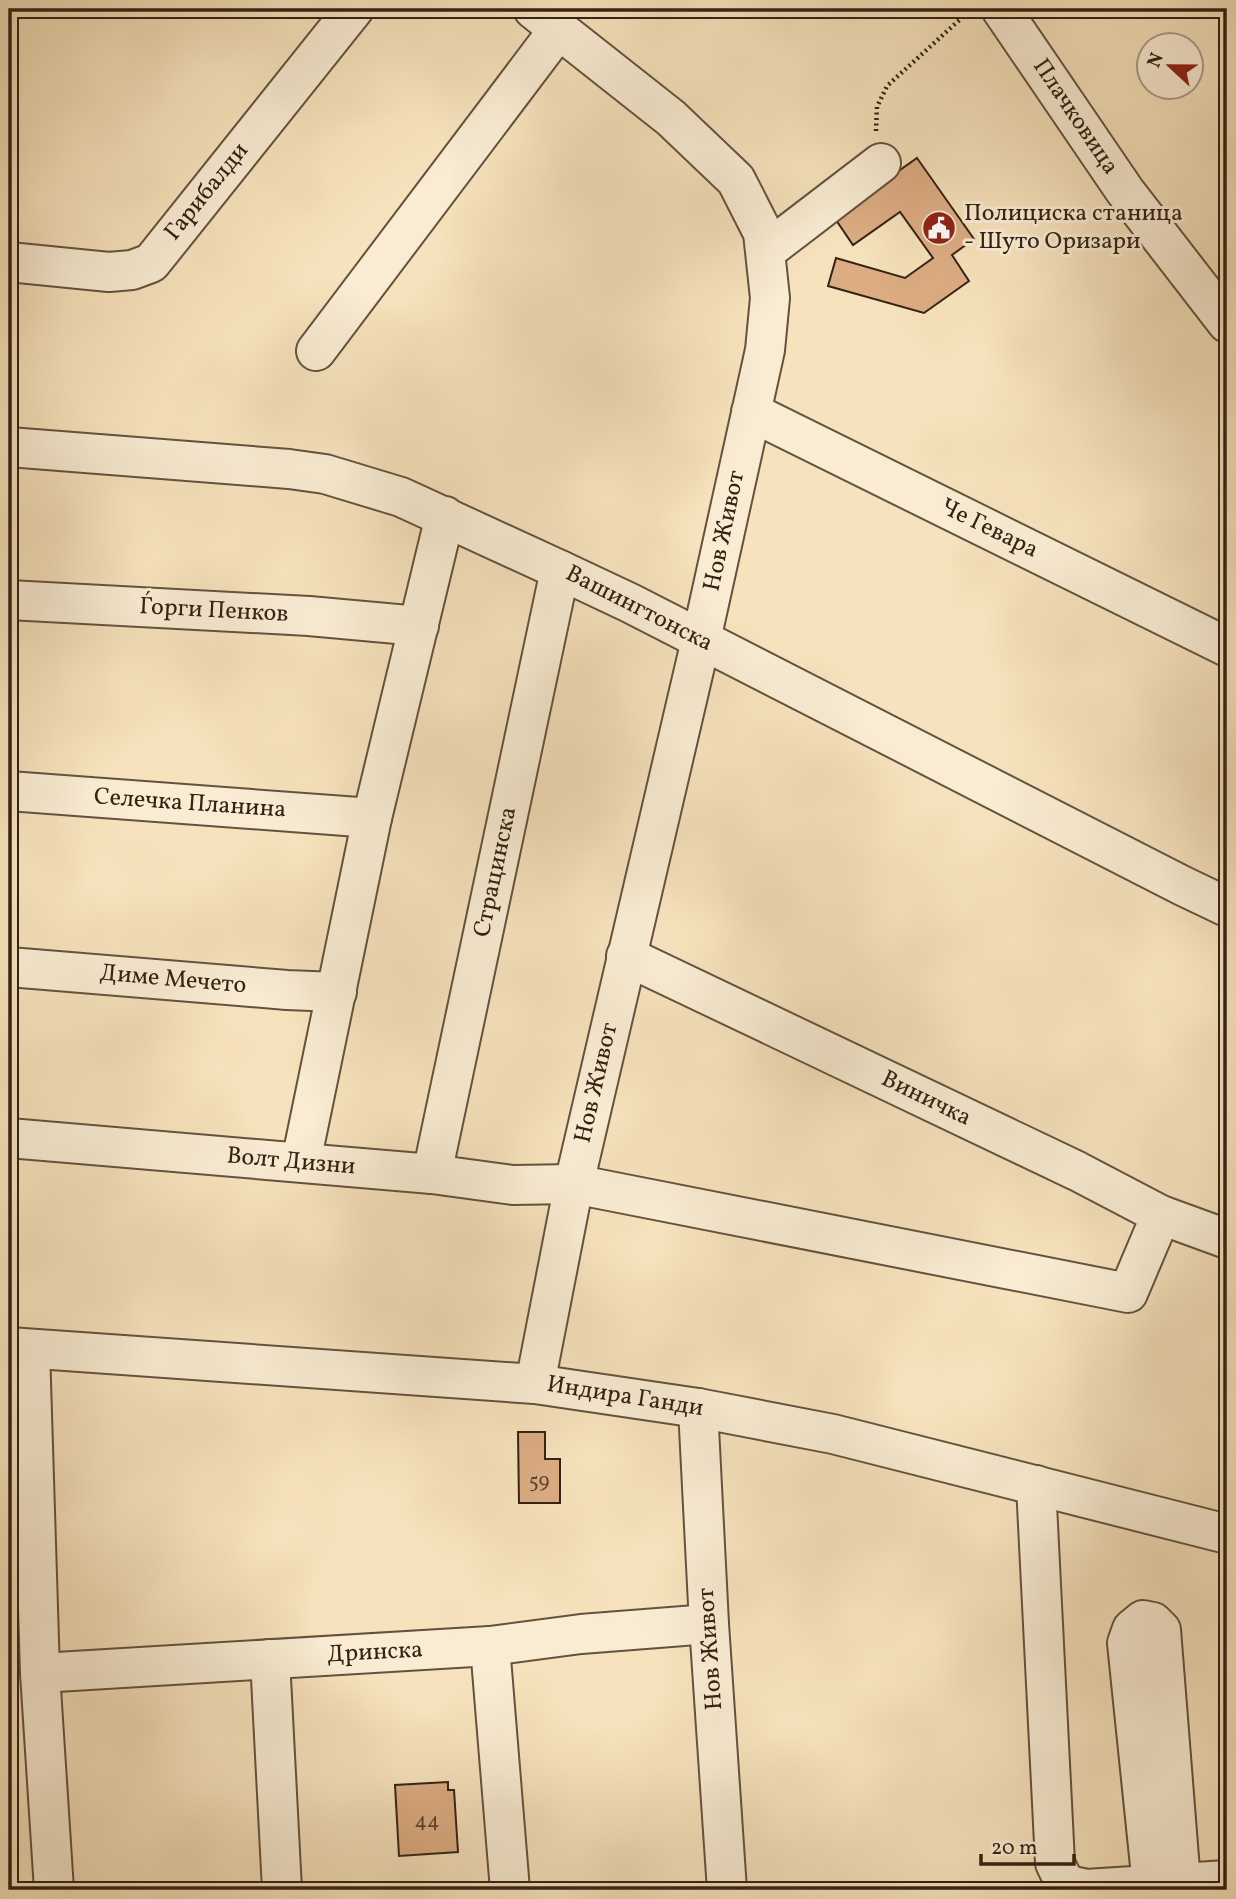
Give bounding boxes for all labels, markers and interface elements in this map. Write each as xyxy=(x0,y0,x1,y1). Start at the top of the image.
north arrow xyxy=(1134,32,1204,102)
text: N xyxy=(1141,49,1171,72)
street label: Плачковица xyxy=(1024,52,1126,182)
street label: Гарибалди xyxy=(157,136,257,248)
place label: Полициска станица - Шуто Оризари xyxy=(964,197,1183,259)
public building icon: Полициска станица - Шуто Оризари xyxy=(920,209,958,247)
street label: Нов Живот xyxy=(696,468,754,594)
street label: Че Гевара xyxy=(934,491,1044,567)
street label: Вашингтонска xyxy=(559,557,719,661)
street label: Ѓорги Пенков xyxy=(139,590,289,632)
street label: Селечка Планина xyxy=(93,780,287,828)
street label: Страцинска xyxy=(466,804,526,940)
street label: Диме Мечето xyxy=(98,957,248,1003)
street label: Нов Живот xyxy=(567,1019,627,1147)
street label: Виничка xyxy=(875,1063,977,1135)
street label: Волт Дизни xyxy=(225,1139,357,1185)
street label: Индира Ганди xyxy=(544,1368,706,1426)
house number: 59 xyxy=(529,1467,549,1496)
street label: Нов Живот xyxy=(690,1587,732,1711)
street label: Дринска xyxy=(326,1634,424,1672)
house number: 44 xyxy=(414,1807,440,1836)
scale bar xyxy=(981,1822,1073,1866)
text: 20 m xyxy=(991,1834,1037,1863)

